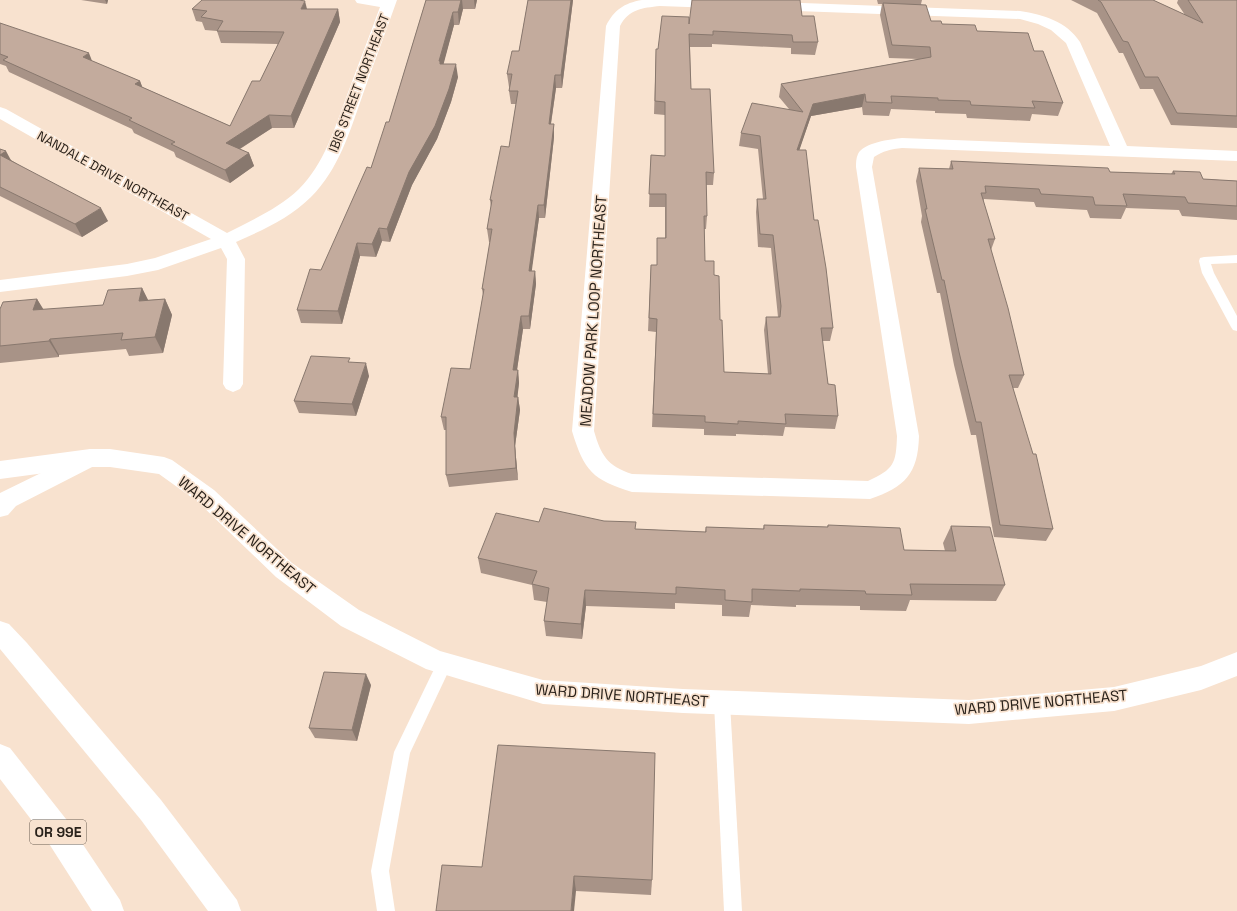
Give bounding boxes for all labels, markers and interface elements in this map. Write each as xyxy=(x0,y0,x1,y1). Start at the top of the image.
street label: IBIS STREET NORTHEAST xyxy=(325,11,393,155)
street label: NANDALE DRIVE NORTHEAST xyxy=(34,127,192,225)
street label: MEADOW PARK LOOP NORTHEAST xyxy=(575,194,611,427)
street label: WARD DRIVE NORTHEAST xyxy=(174,472,320,598)
street label: WARD DRIVE NORTHEAST xyxy=(535,679,709,711)
street label: WARD DRIVE NORTHEAST xyxy=(954,685,1128,719)
road number: OR 99E xyxy=(30,820,86,844)

